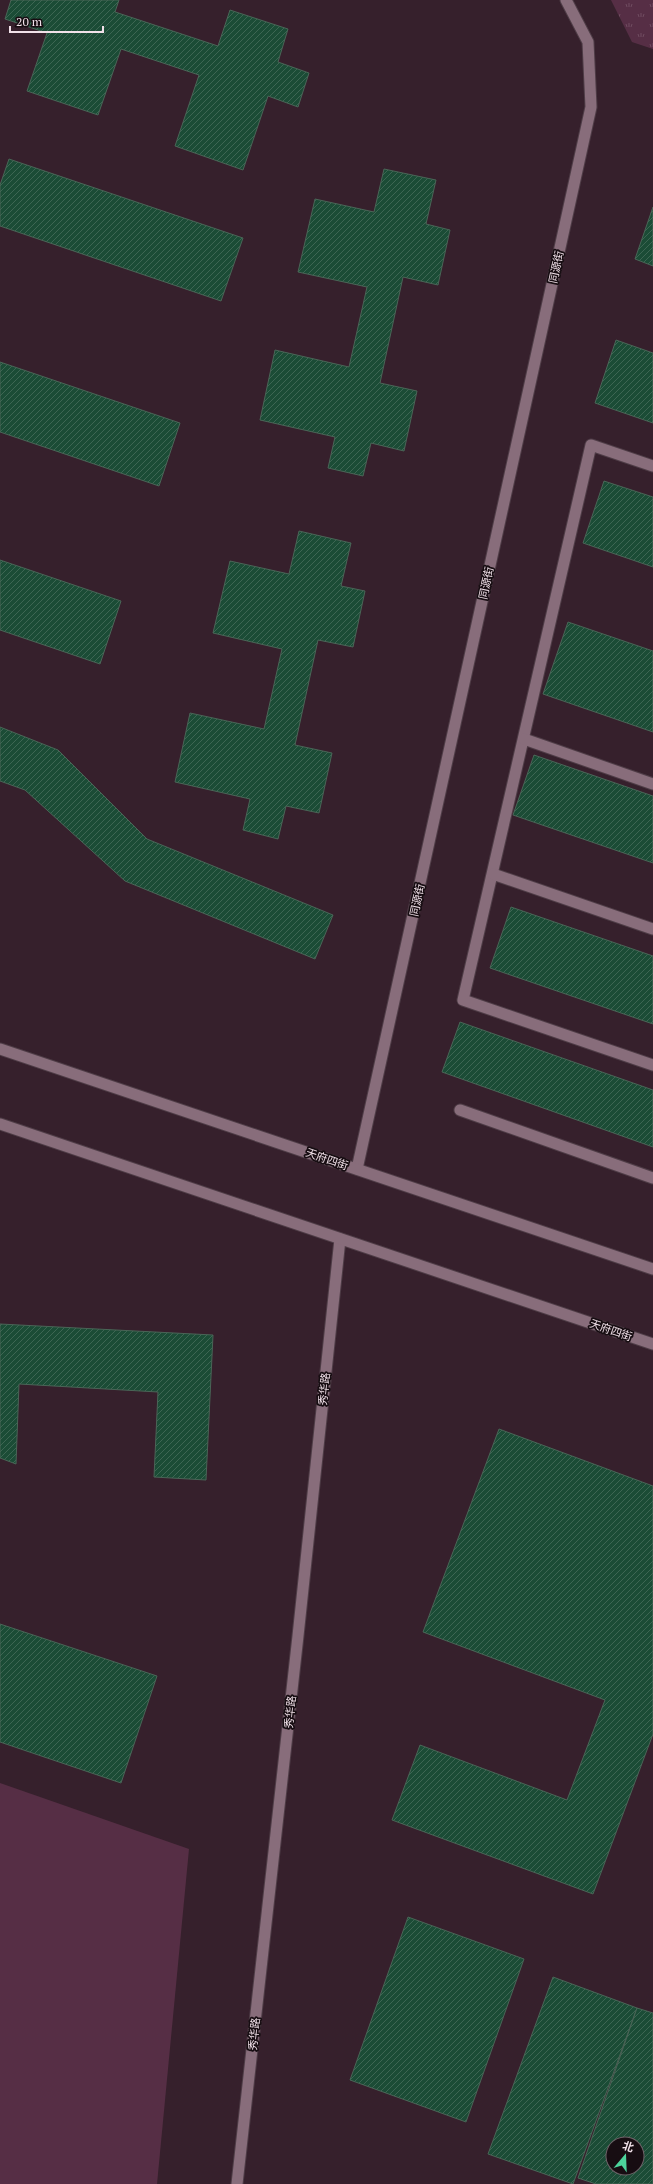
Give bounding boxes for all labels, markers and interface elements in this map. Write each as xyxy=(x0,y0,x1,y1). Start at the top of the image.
scale bar xyxy=(10,8,103,34)
text: 20 m xyxy=(16,14,43,29)
street label: 同源街 xyxy=(546,249,566,285)
street label: 同源街 xyxy=(476,565,496,601)
street label: 同源街 xyxy=(407,882,427,918)
street label: 天府四街 xyxy=(304,1145,350,1173)
street label: 天府四街 xyxy=(588,1316,634,1344)
street label: 秀华路 xyxy=(315,1372,333,1406)
street label: 秀华路 xyxy=(281,1695,299,1729)
street label: 秀华路 xyxy=(245,2017,263,2051)
north arrow xyxy=(605,2136,645,2176)
text: 北 xyxy=(621,2138,636,2155)

